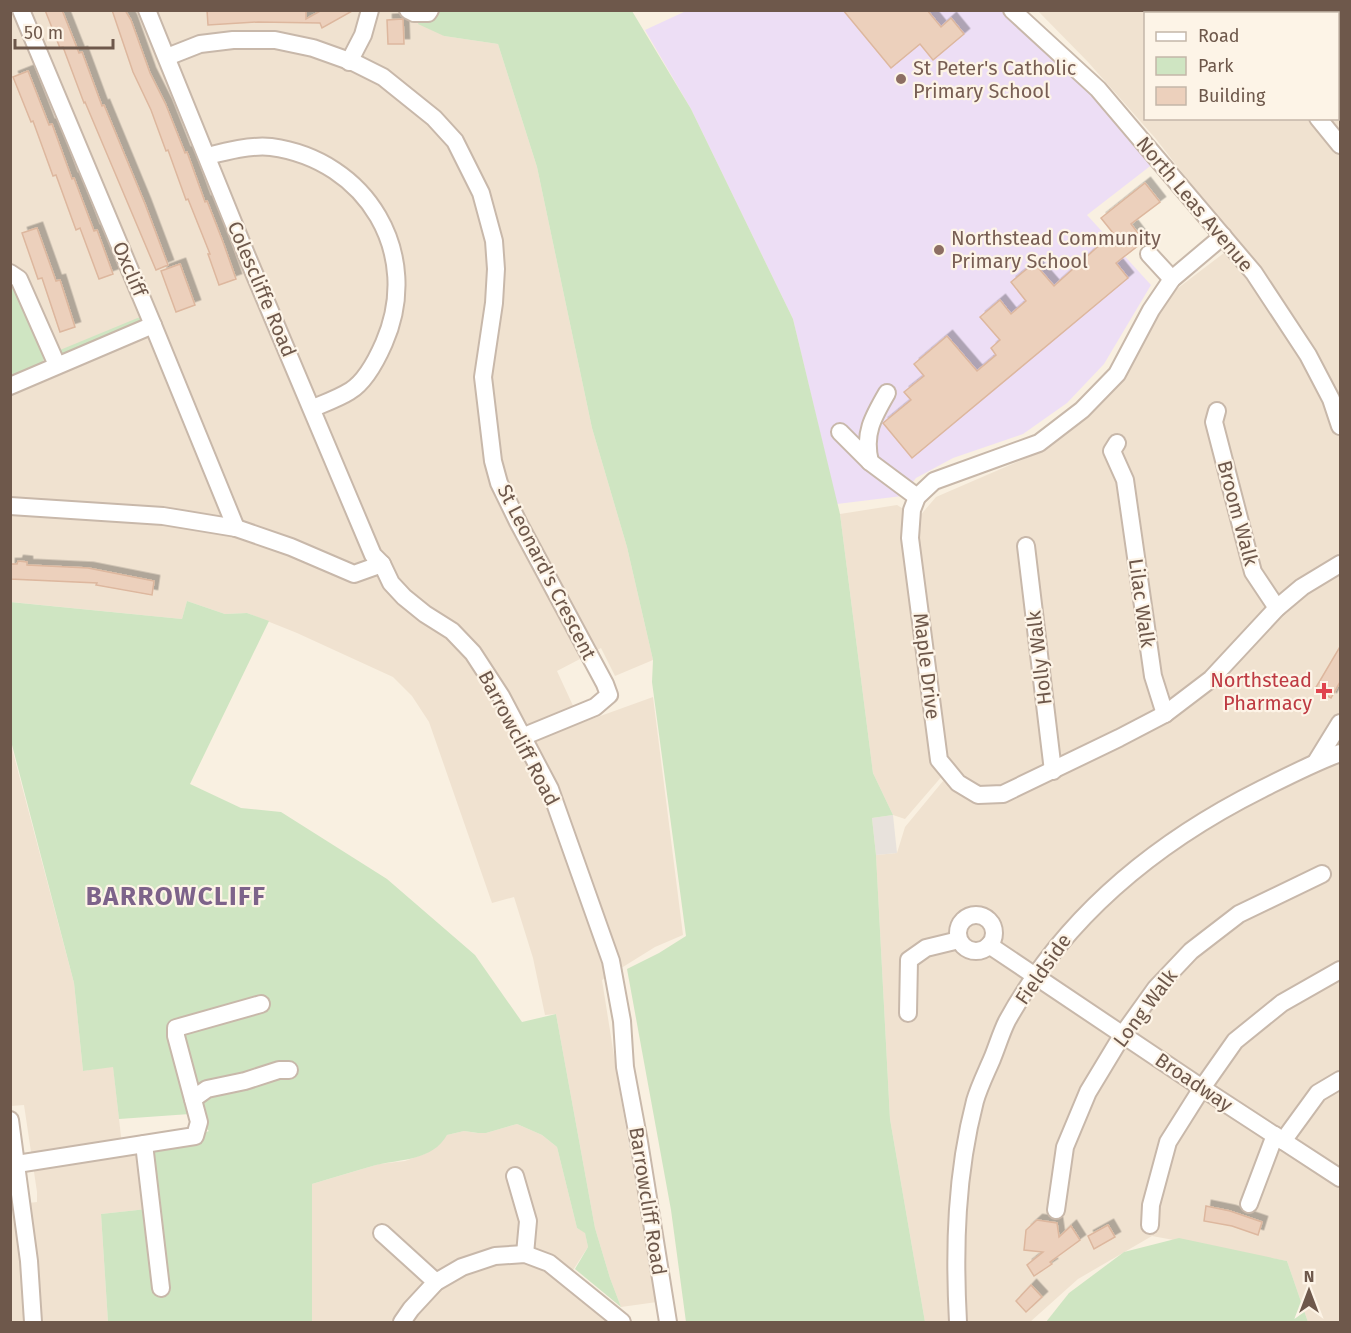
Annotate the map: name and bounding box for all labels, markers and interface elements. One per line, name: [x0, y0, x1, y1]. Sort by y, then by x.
scale bar: [15, 12, 112, 50]
legend: [1144, 12, 1339, 120]
text: 50 m: [24, 22, 63, 44]
text: Road: [1198, 25, 1240, 47]
text: Park: [1198, 55, 1234, 77]
place label: St Peter's Catholic Primary School: [913, 56, 1076, 103]
marker: St Peter's Catholic Primary School: [894, 72, 908, 86]
text: Building: [1198, 85, 1266, 107]
street label: North Leas Avenue: [1131, 131, 1259, 277]
street label: Colescliffe Road: [223, 218, 301, 360]
place label: Northstead Community Primary School: [951, 226, 1161, 273]
street label: Oxcliff: [108, 238, 153, 301]
marker: Northstead Community Primary School: [932, 243, 946, 257]
street label: Broom Walk: [1212, 458, 1264, 569]
street label: St Leonard's Crescent: [492, 480, 602, 664]
street label: Lilac Walk: [1124, 557, 1160, 650]
street label: Holly Walk: [1021, 609, 1057, 706]
street label: Maple Drive: [909, 611, 945, 721]
street label: Barrowcliff Road: [473, 666, 565, 810]
place label: Northstead Pharmacy: [1210, 668, 1312, 715]
marker: Northstead Pharmacy: [1317, 684, 1331, 698]
district label: BARROWCLIFF: [86, 881, 266, 912]
street label: Fieldside: [1010, 929, 1076, 1009]
street label: Long Walk: [1108, 964, 1183, 1052]
street label: Broadway: [1151, 1047, 1237, 1117]
street label: Barrowcliff Road: [624, 1125, 672, 1277]
north arrow: [1279, 1261, 1339, 1321]
text: N: [1304, 1267, 1314, 1286]

